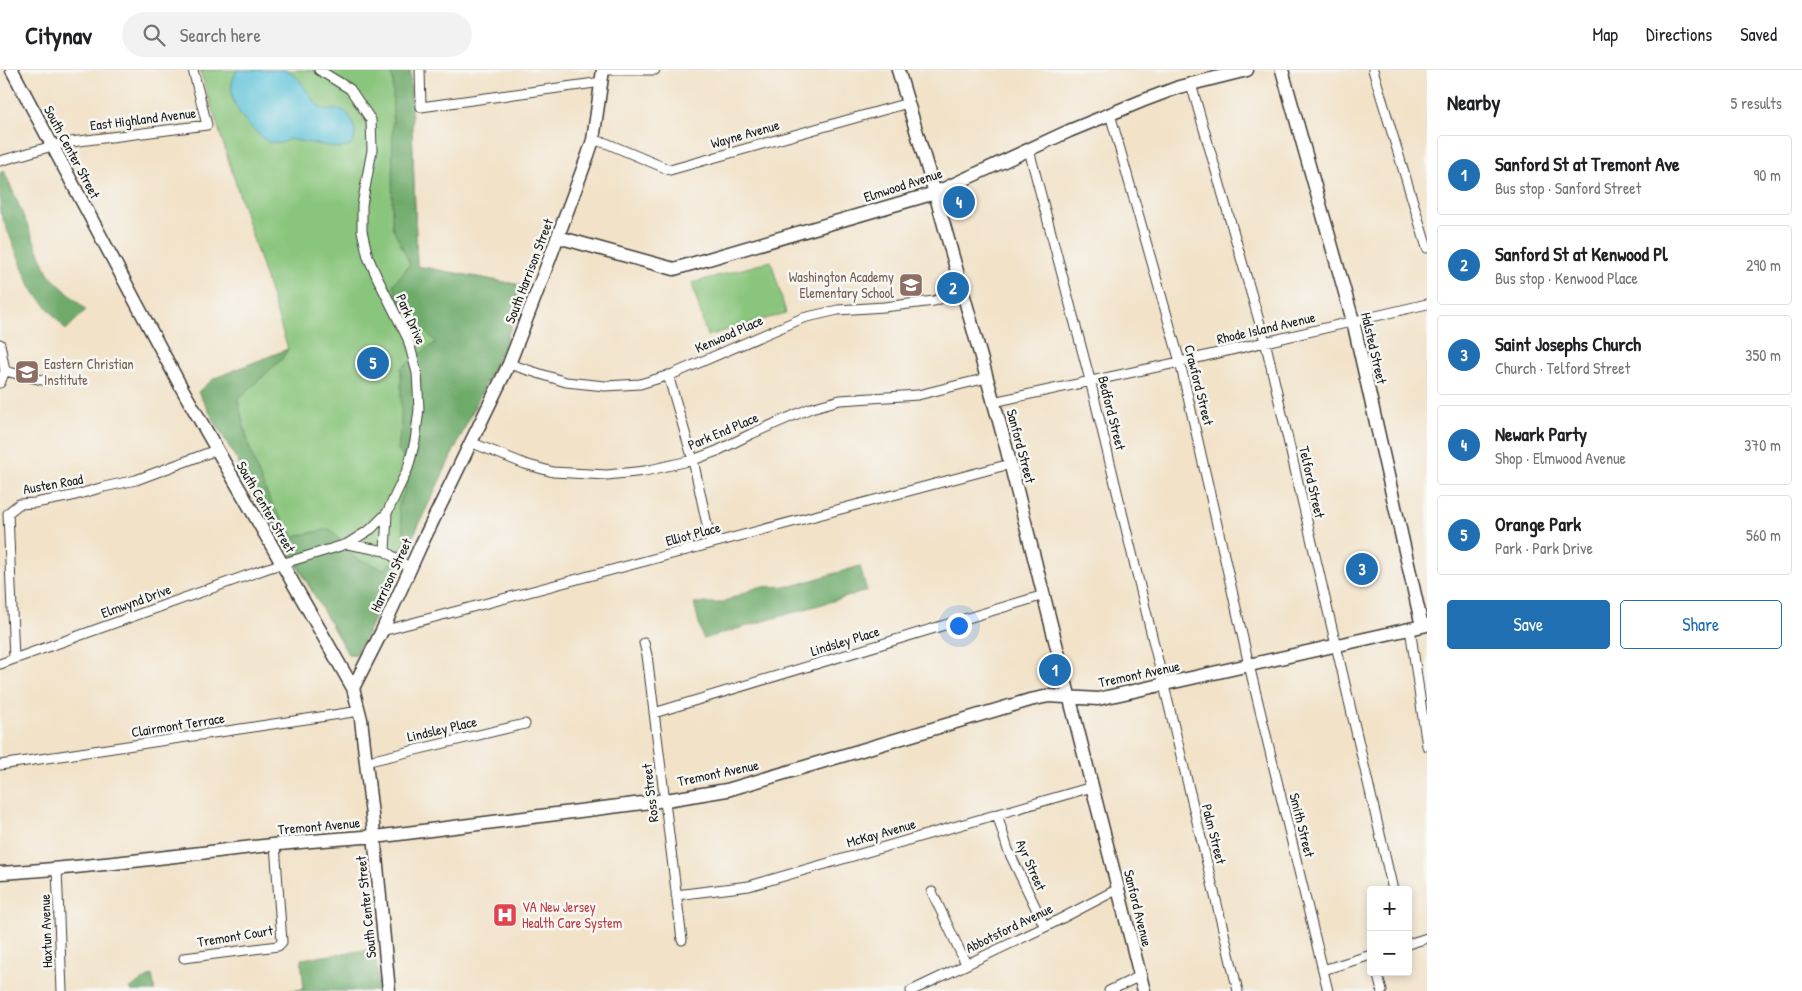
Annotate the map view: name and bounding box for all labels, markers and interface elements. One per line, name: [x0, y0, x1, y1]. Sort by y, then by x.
search box: [122, 12, 472, 57]
text: Citynav: [25, 19, 92, 51]
icon: search: [140, 21, 168, 49]
text: Search here: [180, 22, 261, 48]
text: Map: [1593, 22, 1618, 47]
text: Directions: [1646, 22, 1712, 47]
text: Saved: [1740, 22, 1777, 47]
text: Nearby: [1447, 88, 1500, 117]
text: 5 results: [1731, 92, 1782, 114]
street label: South Center Street: [40, 102, 105, 202]
street label: East Highland Avenue: [89, 103, 198, 135]
street label: Wayne Avenue: [708, 115, 782, 153]
text: Sanford St at Tremont Ave: [1495, 151, 1680, 177]
street label: Elmwood Avenue: [861, 163, 945, 206]
text: 1: [1461, 164, 1467, 186]
text: 90 m: [1753, 164, 1781, 186]
text: Bus stop · Sanford Street: [1495, 177, 1641, 199]
pin: 4: [943, 183, 975, 221]
street label: South Harrison Street: [500, 216, 557, 326]
text: Sanford St at Kenwood Pl: [1495, 241, 1667, 267]
text: 2: [1460, 254, 1468, 276]
text: 290 m: [1746, 254, 1781, 276]
place label: Washington Academy Elementary School: [789, 267, 894, 303]
text: Bus stop · Kenwood Place: [1495, 267, 1638, 289]
pin: 2: [937, 269, 969, 307]
school or university icon: Washington Academy Elementary School: [898, 272, 924, 298]
street label: Park Drive: [392, 291, 431, 347]
street label: Rhode Island Avenue: [1215, 307, 1317, 348]
street label: Kenwood Place: [692, 310, 766, 357]
street label: Halsted Street: [1357, 310, 1392, 386]
text: Saint Josephs Church: [1495, 331, 1641, 357]
street label: Crawford Street: [1180, 343, 1219, 427]
pin: 5: [357, 344, 389, 382]
text: 3: [1460, 344, 1468, 366]
text: 350 m: [1745, 344, 1781, 366]
place label: Eastern Christian Institute: [44, 354, 134, 389]
text: Church · Telford Street: [1495, 357, 1630, 379]
school or university icon: Eastern Christian Institute: [14, 359, 40, 385]
street label: Bedford Street: [1094, 374, 1131, 452]
street label: Park End Place: [685, 407, 761, 454]
street label: Sanford Street: [1003, 407, 1040, 485]
text: Newark Party: [1495, 421, 1587, 447]
text: 4: [1461, 434, 1467, 456]
text: 370 m: [1744, 434, 1781, 456]
street label: Telford Street: [1295, 444, 1330, 520]
text: Shop · Elmwood Avenue: [1495, 447, 1626, 469]
street label: South Center Street: [233, 458, 300, 556]
street label: Austen Road: [21, 469, 85, 498]
text: Orange Park: [1495, 511, 1581, 537]
street label: Elliot Place: [663, 517, 723, 550]
text: 5: [1461, 524, 1467, 546]
text: 560 m: [1746, 524, 1781, 546]
street label: Harrison Street: [365, 535, 416, 615]
text: Park · Park Drive: [1495, 537, 1593, 559]
pin: 3: [1346, 550, 1378, 588]
street label: Elmwynd Drive: [98, 579, 174, 623]
button: Save: [1447, 600, 1610, 649]
button: Share: [1620, 600, 1782, 649]
your location: [946, 613, 972, 639]
street label: Lindsley Place: [808, 621, 882, 661]
pin: 1: [1039, 651, 1071, 689]
street label: Tremont Avenue: [1097, 656, 1182, 691]
street label: Clairmont Terrace: [130, 708, 226, 741]
street label: Lindsley Place: [405, 711, 479, 747]
street label: Tremont Avenue: [676, 755, 761, 790]
street label: Ross Street: [636, 763, 663, 823]
street label: Smith Street: [1285, 791, 1320, 859]
street label: Palm Street: [1198, 802, 1231, 866]
street label: Tremont Avenue: [277, 812, 361, 839]
street label: McKay Avenue: [844, 813, 918, 852]
street label: Ayr Street: [1011, 836, 1051, 894]
street label: South Center Street: [351, 855, 380, 959]
street label: Sanford Avenue: [1120, 868, 1157, 949]
map controls: [1367, 886, 1412, 976]
button: +: [1367, 886, 1412, 931]
street label: Haxtun Avenue: [35, 893, 56, 968]
place label: VA New Jersey Health Care System: [522, 897, 622, 933]
street label: Abbotsford Avenue: [962, 898, 1056, 957]
hospital icon: VA New Jersey Health Care System: [492, 902, 518, 928]
street label: Tremont Court: [196, 920, 274, 951]
button: −: [1367, 931, 1412, 976]

